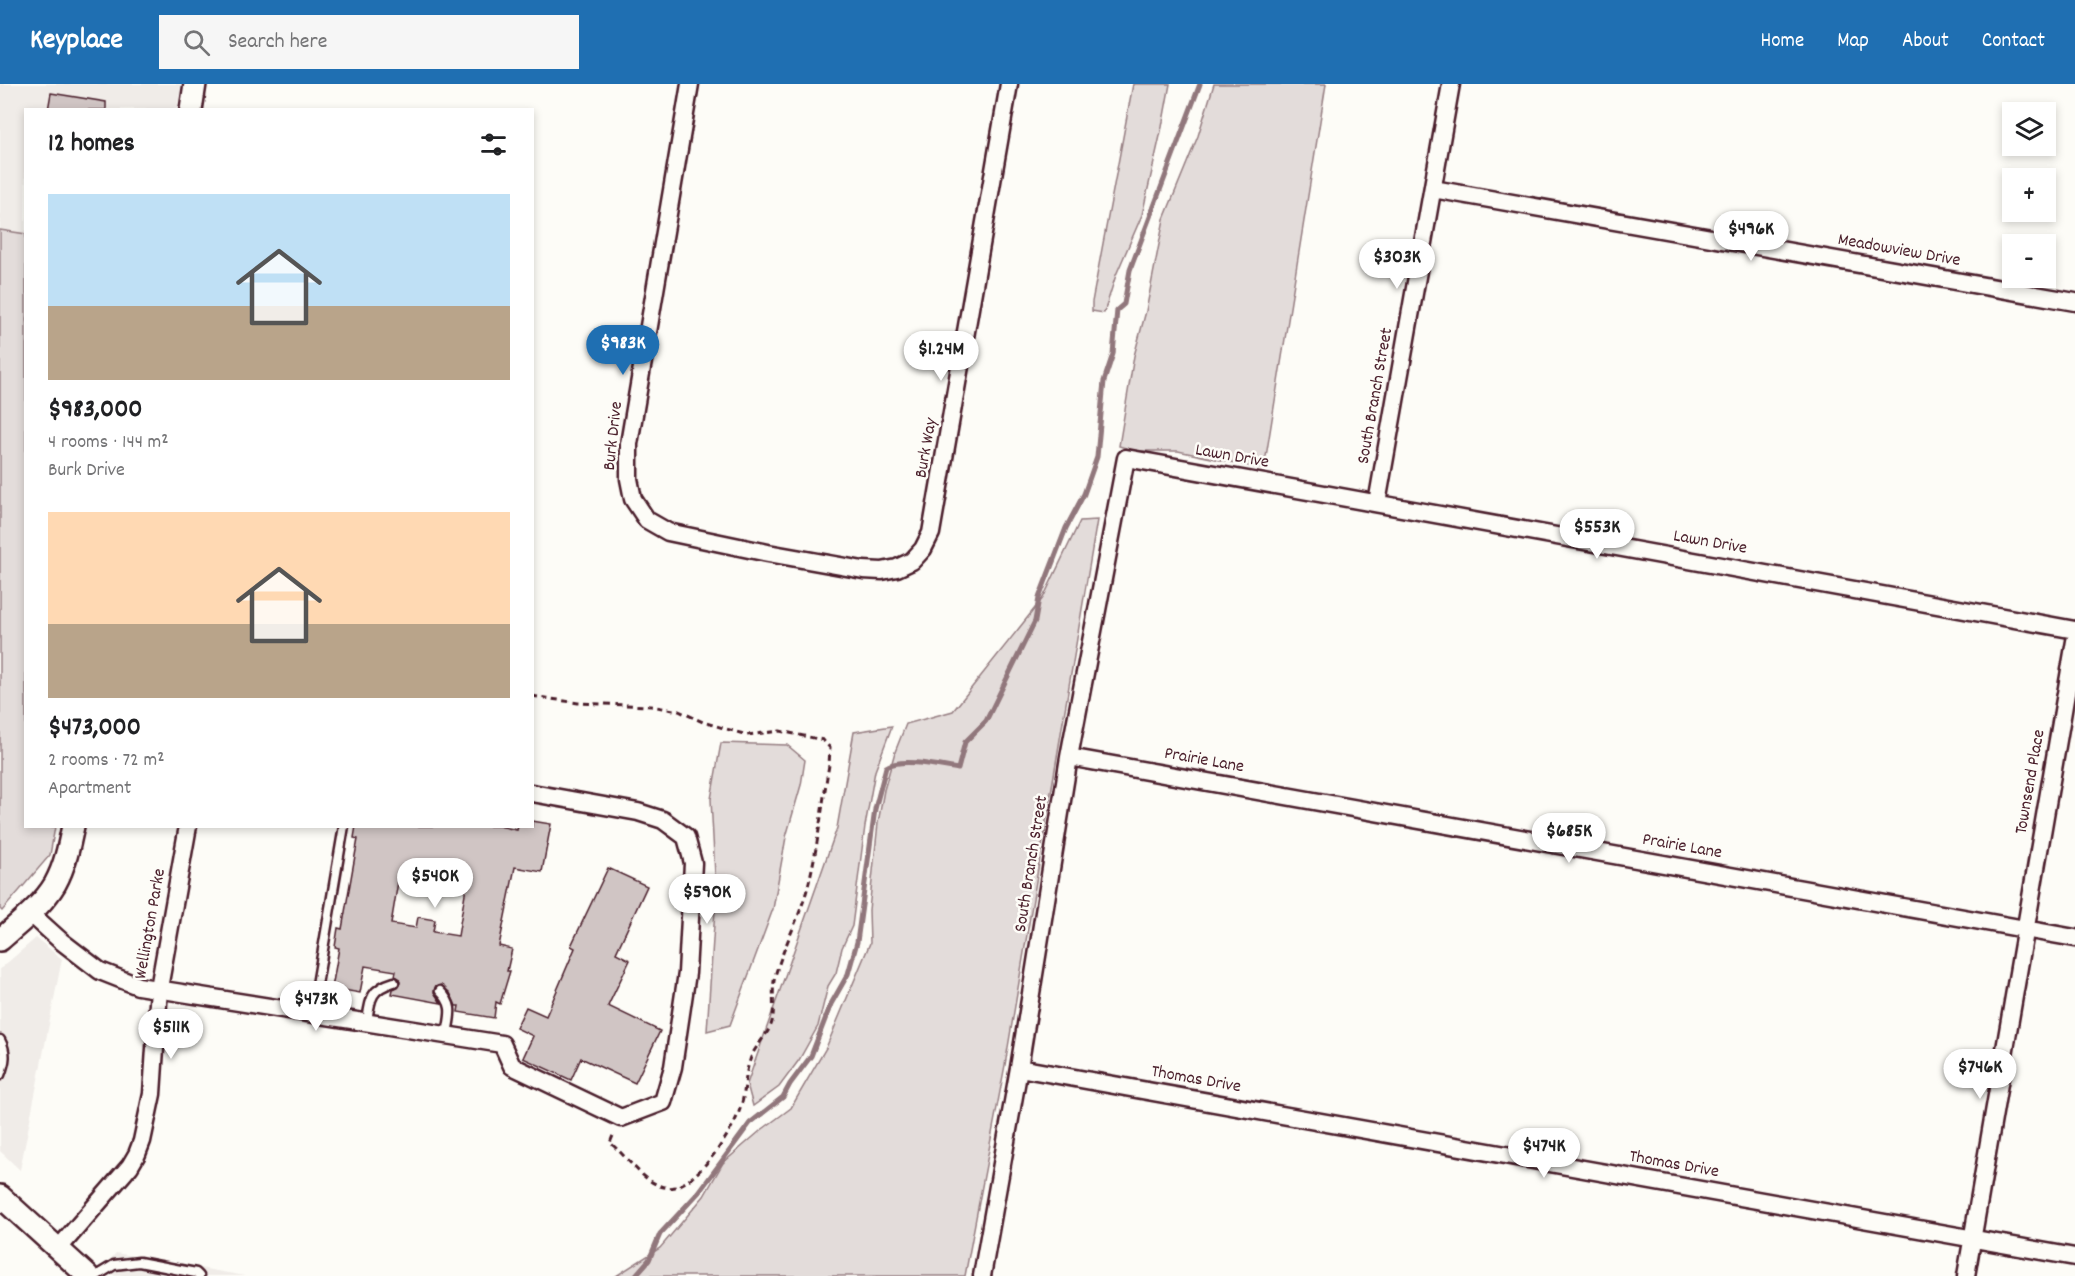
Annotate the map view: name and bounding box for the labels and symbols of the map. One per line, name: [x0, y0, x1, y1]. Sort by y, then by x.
pin: $496K: [1709, 211, 1793, 262]
street label: Meadowview Drive: [1836, 228, 1962, 274]
pin: $303K: [1355, 239, 1439, 290]
pin: $983K: [581, 325, 665, 376]
street label: South Branch Street: [1352, 326, 1400, 466]
pin: $1.24M: [892, 331, 990, 382]
street label: Burk Drive: [598, 400, 630, 472]
street label: Burk Way: [909, 415, 945, 480]
street label: Lawn Drive: [1193, 438, 1271, 476]
pin: $553K: [1555, 509, 1639, 560]
street label: Lawn Drive: [1671, 524, 1749, 562]
street label: Townsend Place: [2009, 728, 2053, 836]
street label: Prairie Lane: [1162, 742, 1246, 780]
street label: South Branch Street: [1009, 794, 1055, 934]
pin: $685K: [1527, 813, 1611, 864]
street label: Prairie Lane: [1640, 828, 1724, 866]
pin: $540K: [393, 858, 477, 909]
street label: Wellington Parke: [129, 867, 173, 981]
pin: $590K: [665, 874, 749, 925]
pin: $473K: [274, 981, 358, 1032]
pin: $511K: [129, 1009, 213, 1060]
pin: $746K: [1938, 1049, 2022, 1100]
street label: Thomas Drive: [1149, 1060, 1243, 1100]
pin: $474K: [1502, 1128, 1586, 1179]
street label: Thomas Drive: [1627, 1145, 1721, 1185]

